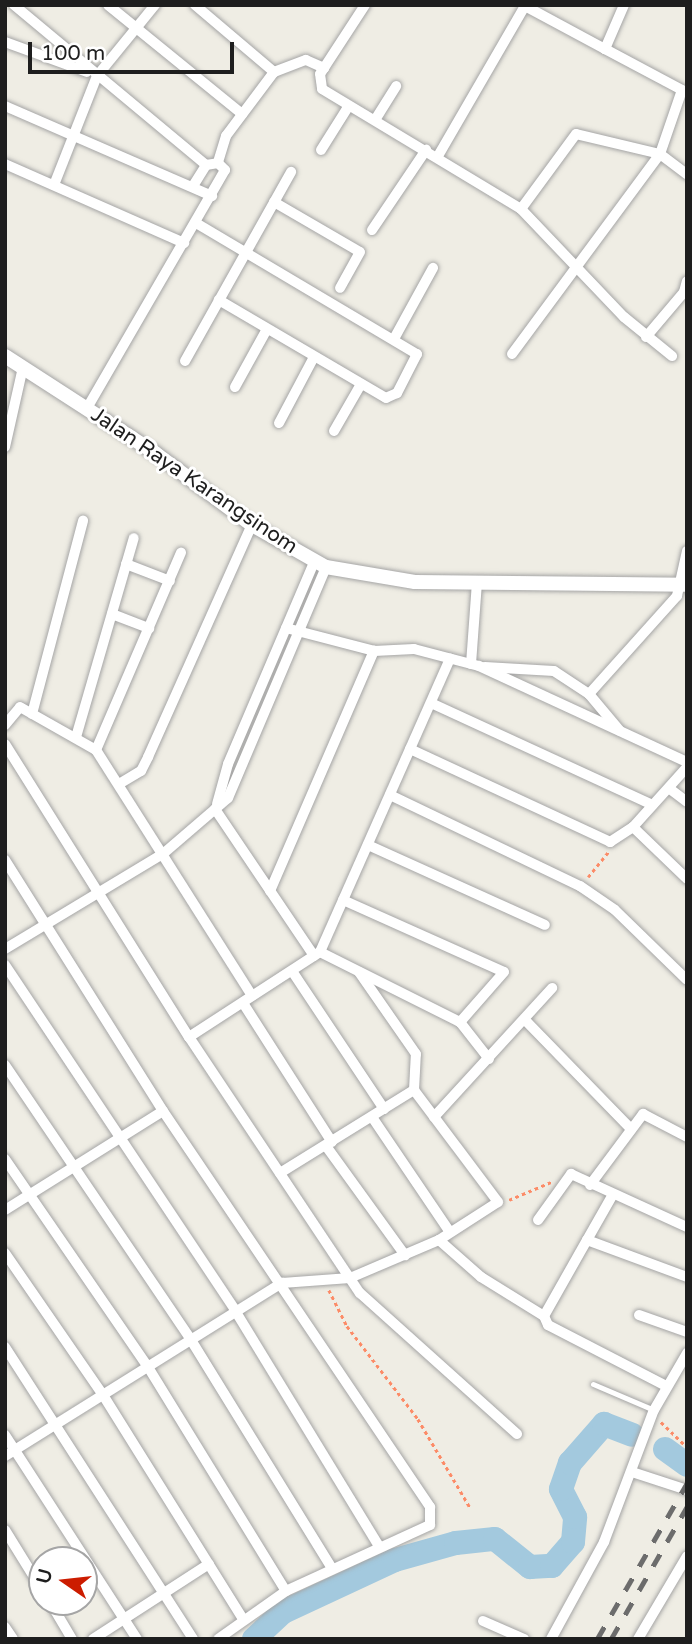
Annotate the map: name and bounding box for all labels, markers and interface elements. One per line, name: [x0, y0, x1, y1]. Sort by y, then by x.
scale bar: [32, 28, 238, 72]
text: 100 m: [41, 41, 105, 66]
street label: Jalan Raya Karangsinom: [86, 402, 302, 560]
north arrow: [28, 1546, 98, 1616]
text: U: [32, 1567, 57, 1586]

